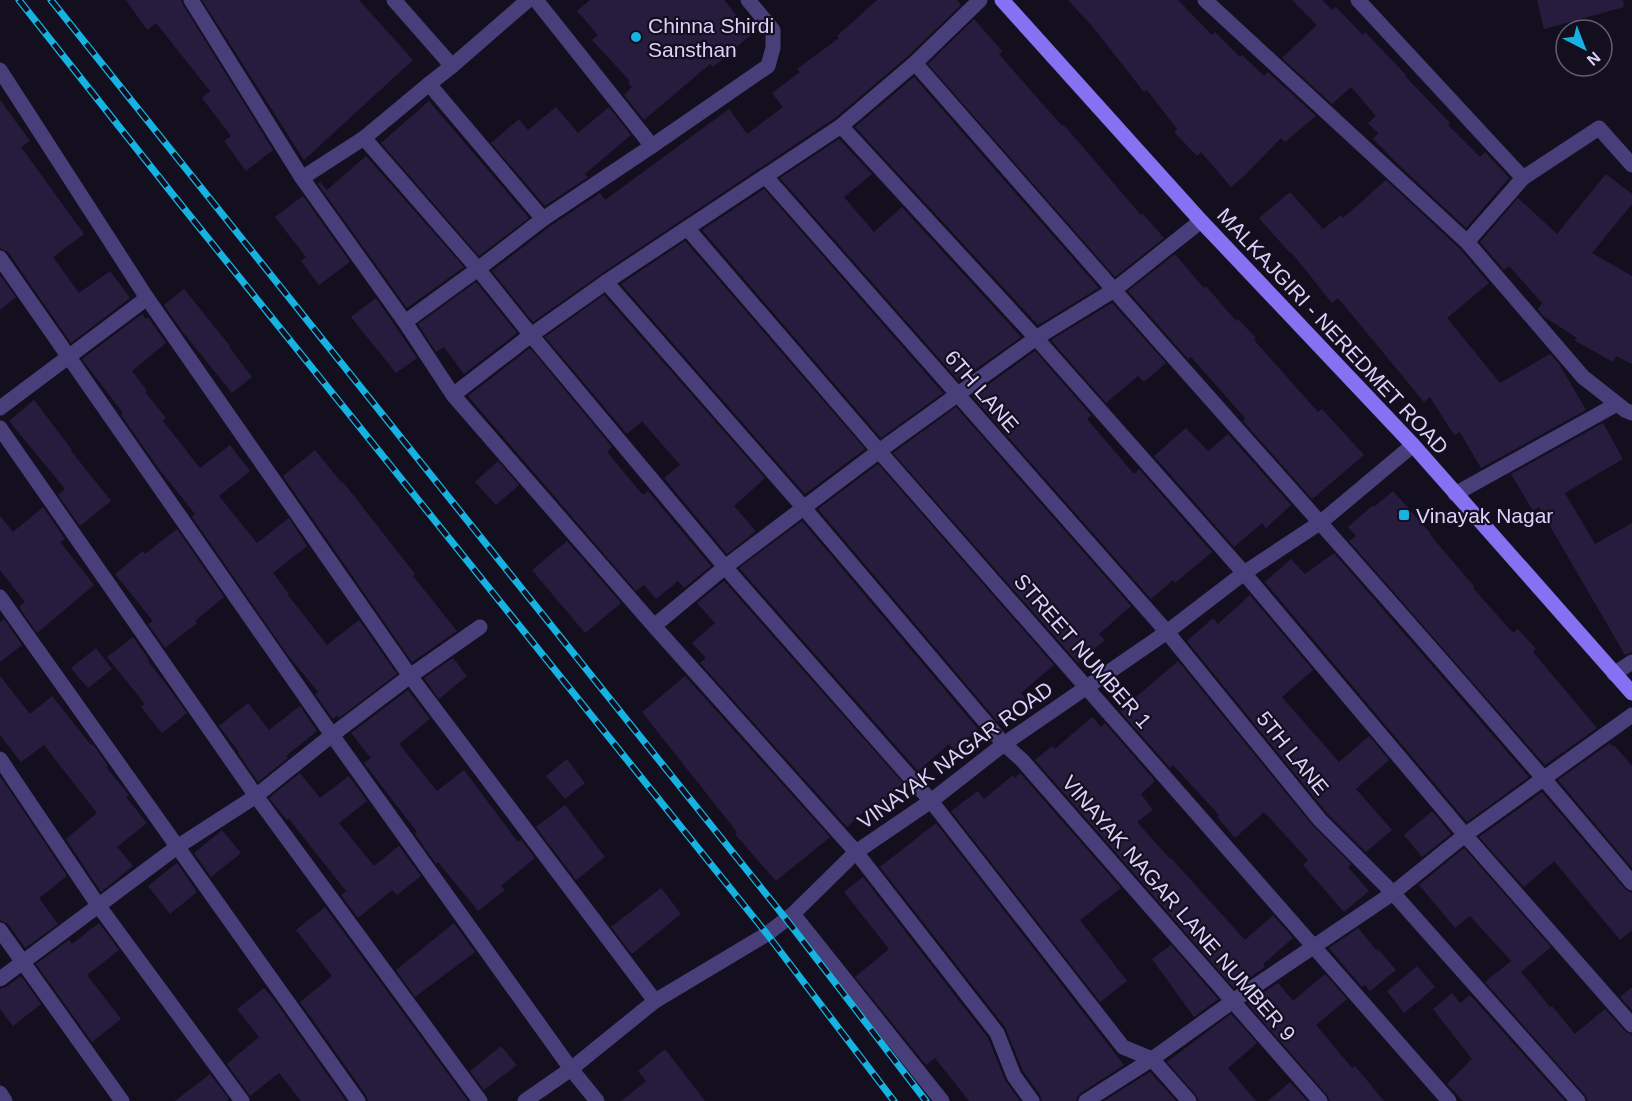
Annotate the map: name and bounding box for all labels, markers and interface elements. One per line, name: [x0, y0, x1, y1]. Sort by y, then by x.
place label: Chinna Shirdi Sansthan: [648, 14, 774, 61]
north arrow: [1554, 18, 1614, 78]
marker: Chinna Shirdi Sansthan: [629, 30, 643, 44]
text: N: [1584, 49, 1604, 69]
street label: MALKAJGIRI - NEREDMET ROAD: [1213, 203, 1453, 459]
street label: 6TH LANE: [940, 346, 1024, 436]
place label: Vinayak Nagar: [1416, 504, 1553, 527]
marker: Vinayak Nagar: [1397, 508, 1411, 522]
street label: STREET NUMBER 1: [1010, 569, 1156, 733]
street label: VINAYAK NAGAR ROAD: [853, 677, 1057, 833]
street label: 5TH LANE: [1252, 707, 1334, 799]
street label: VINAYAK NAGAR LANE NUMBER 9: [1058, 771, 1300, 1045]

